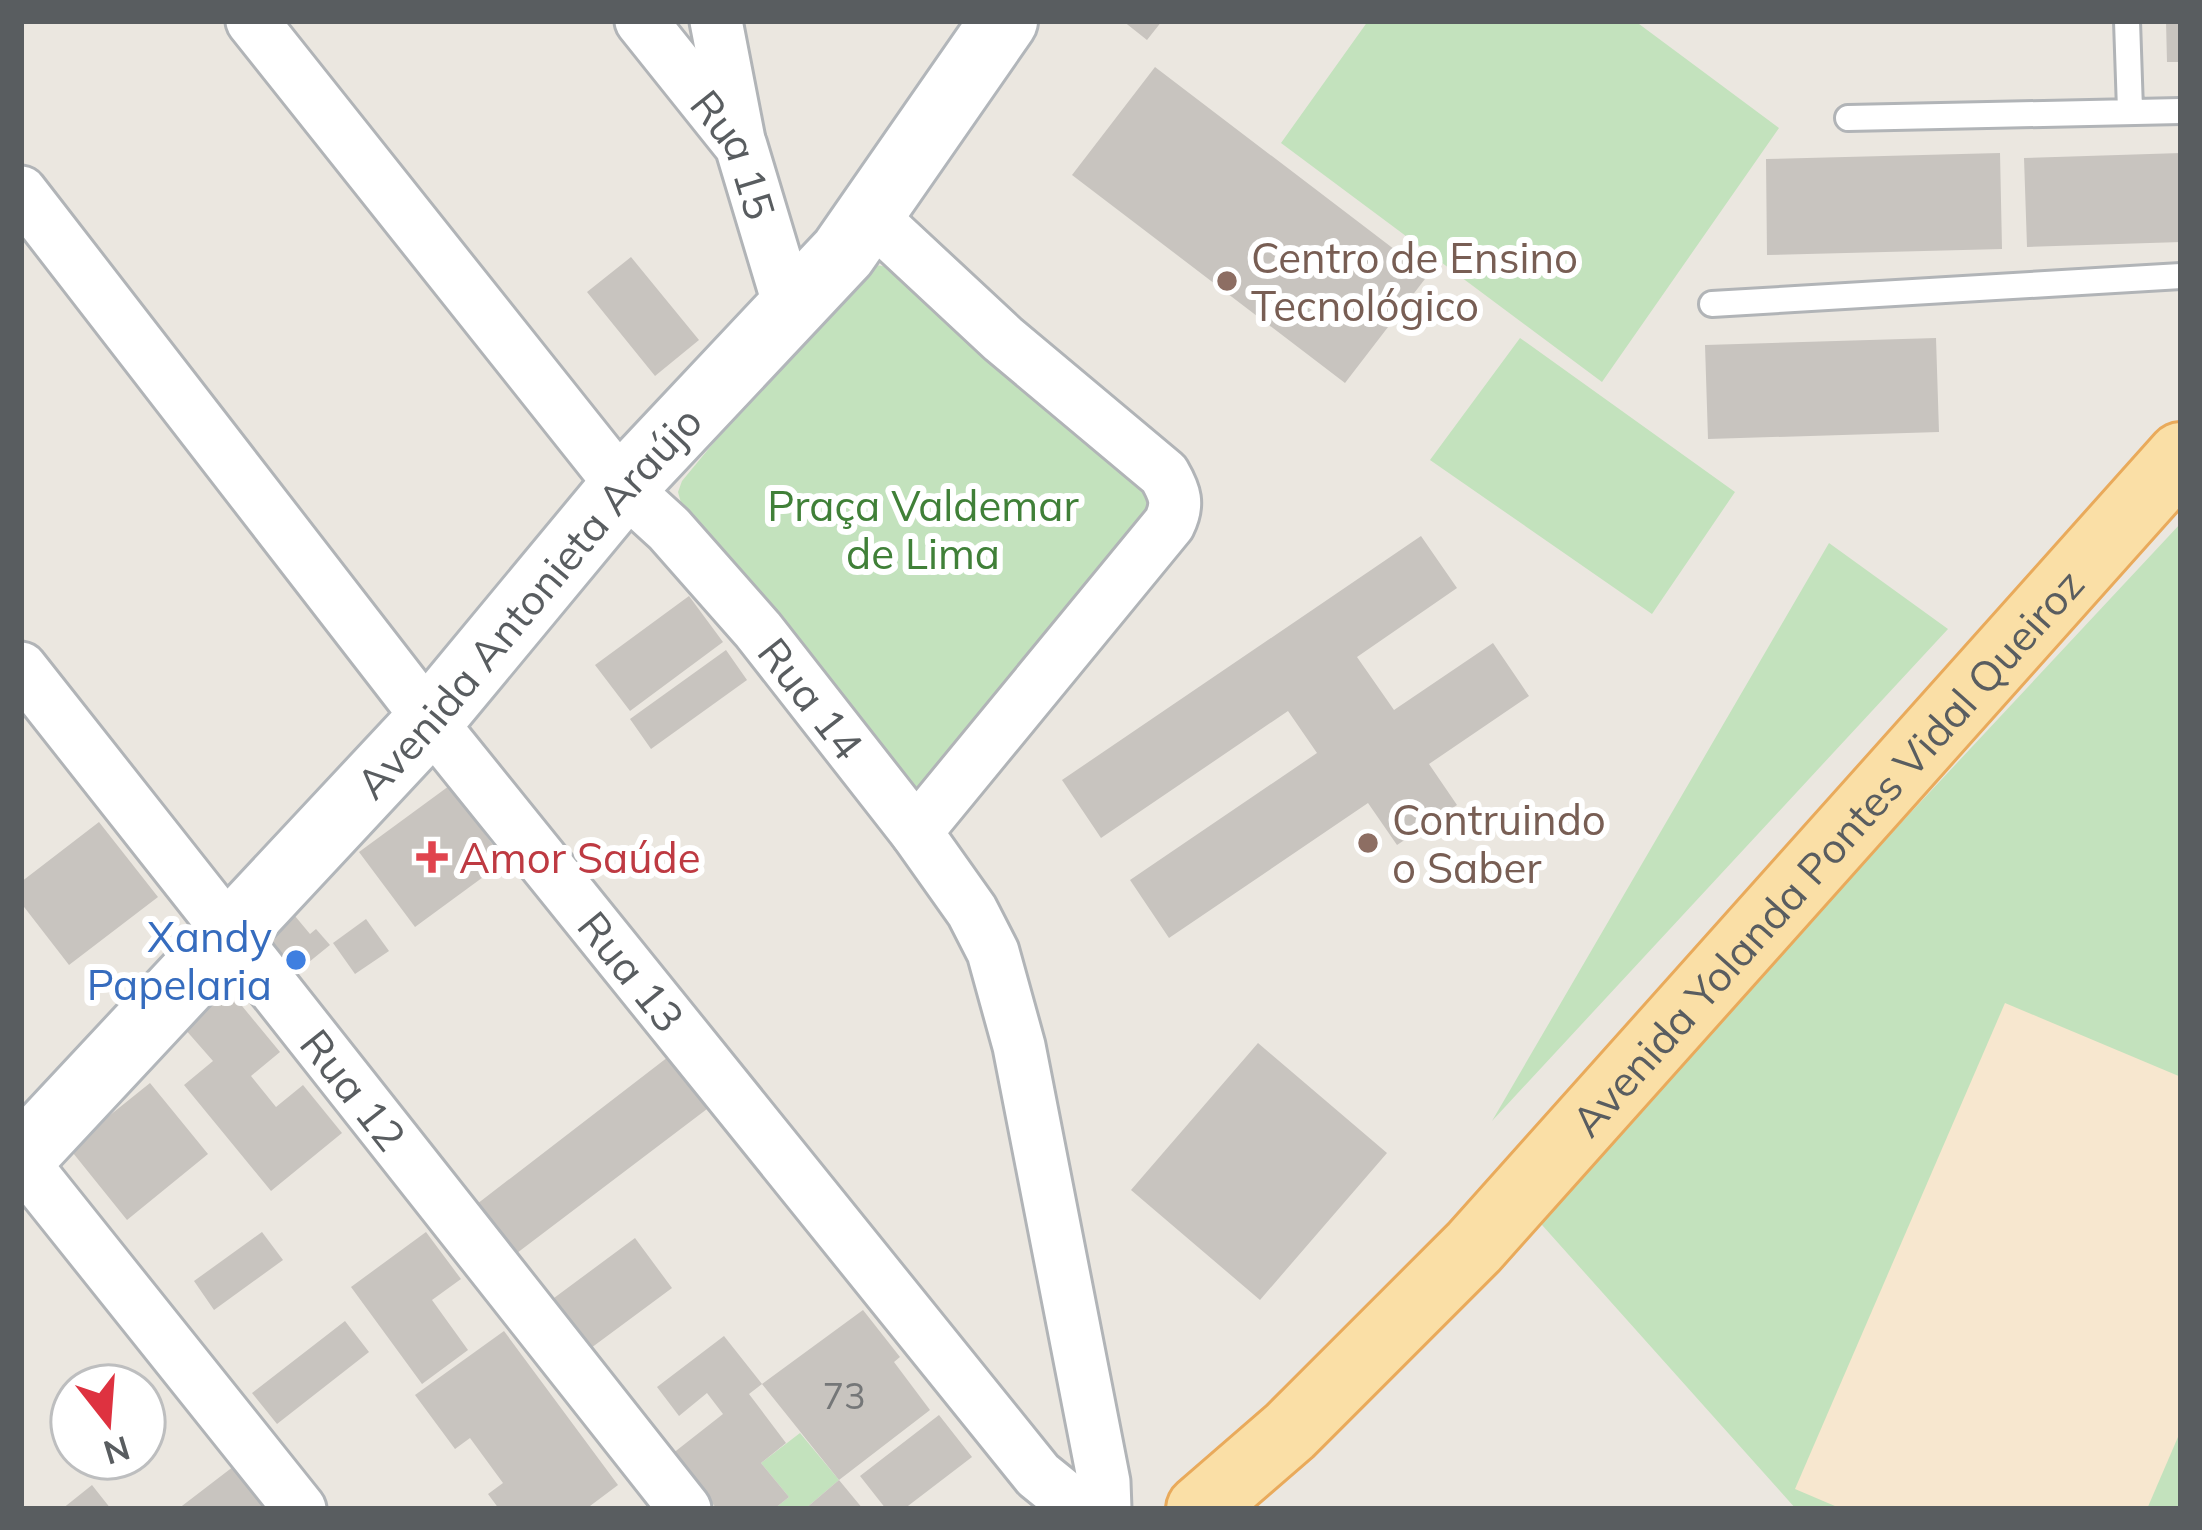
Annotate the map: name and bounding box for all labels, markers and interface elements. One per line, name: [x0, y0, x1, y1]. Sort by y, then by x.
street label: Rua 15: [680, 79, 788, 225]
place label: Centro de Ensino Tecnológico: [1251, 231, 1578, 332]
marker: Centro de Ensino Tecnológico: [1214, 268, 1240, 294]
street label: Avenida Antonieta Araújo: [344, 394, 712, 809]
park label: Praça Valdemar de Lima: [767, 479, 1079, 580]
street label: Avenida Yolanda Pontes Vidal Queiroz: [1560, 557, 2094, 1147]
street label: Rua 14: [747, 627, 875, 770]
place label: Contruindo o Saber: [1392, 793, 1606, 894]
marker: Contruindo o Saber: [1355, 830, 1381, 856]
place label: Amor Saúde: [459, 831, 701, 884]
marker: Amor Saúde: [416, 841, 448, 873]
street label: Rua 13: [567, 900, 696, 1042]
place label: Xandy Papelaria: [87, 910, 272, 1011]
marker: Xandy Papelaria: [283, 947, 309, 973]
street label: Rua 12: [290, 1018, 418, 1161]
north arrow: [48, 1362, 168, 1482]
house number: 73: [822, 1373, 866, 1418]
text: N: [99, 1428, 135, 1474]

